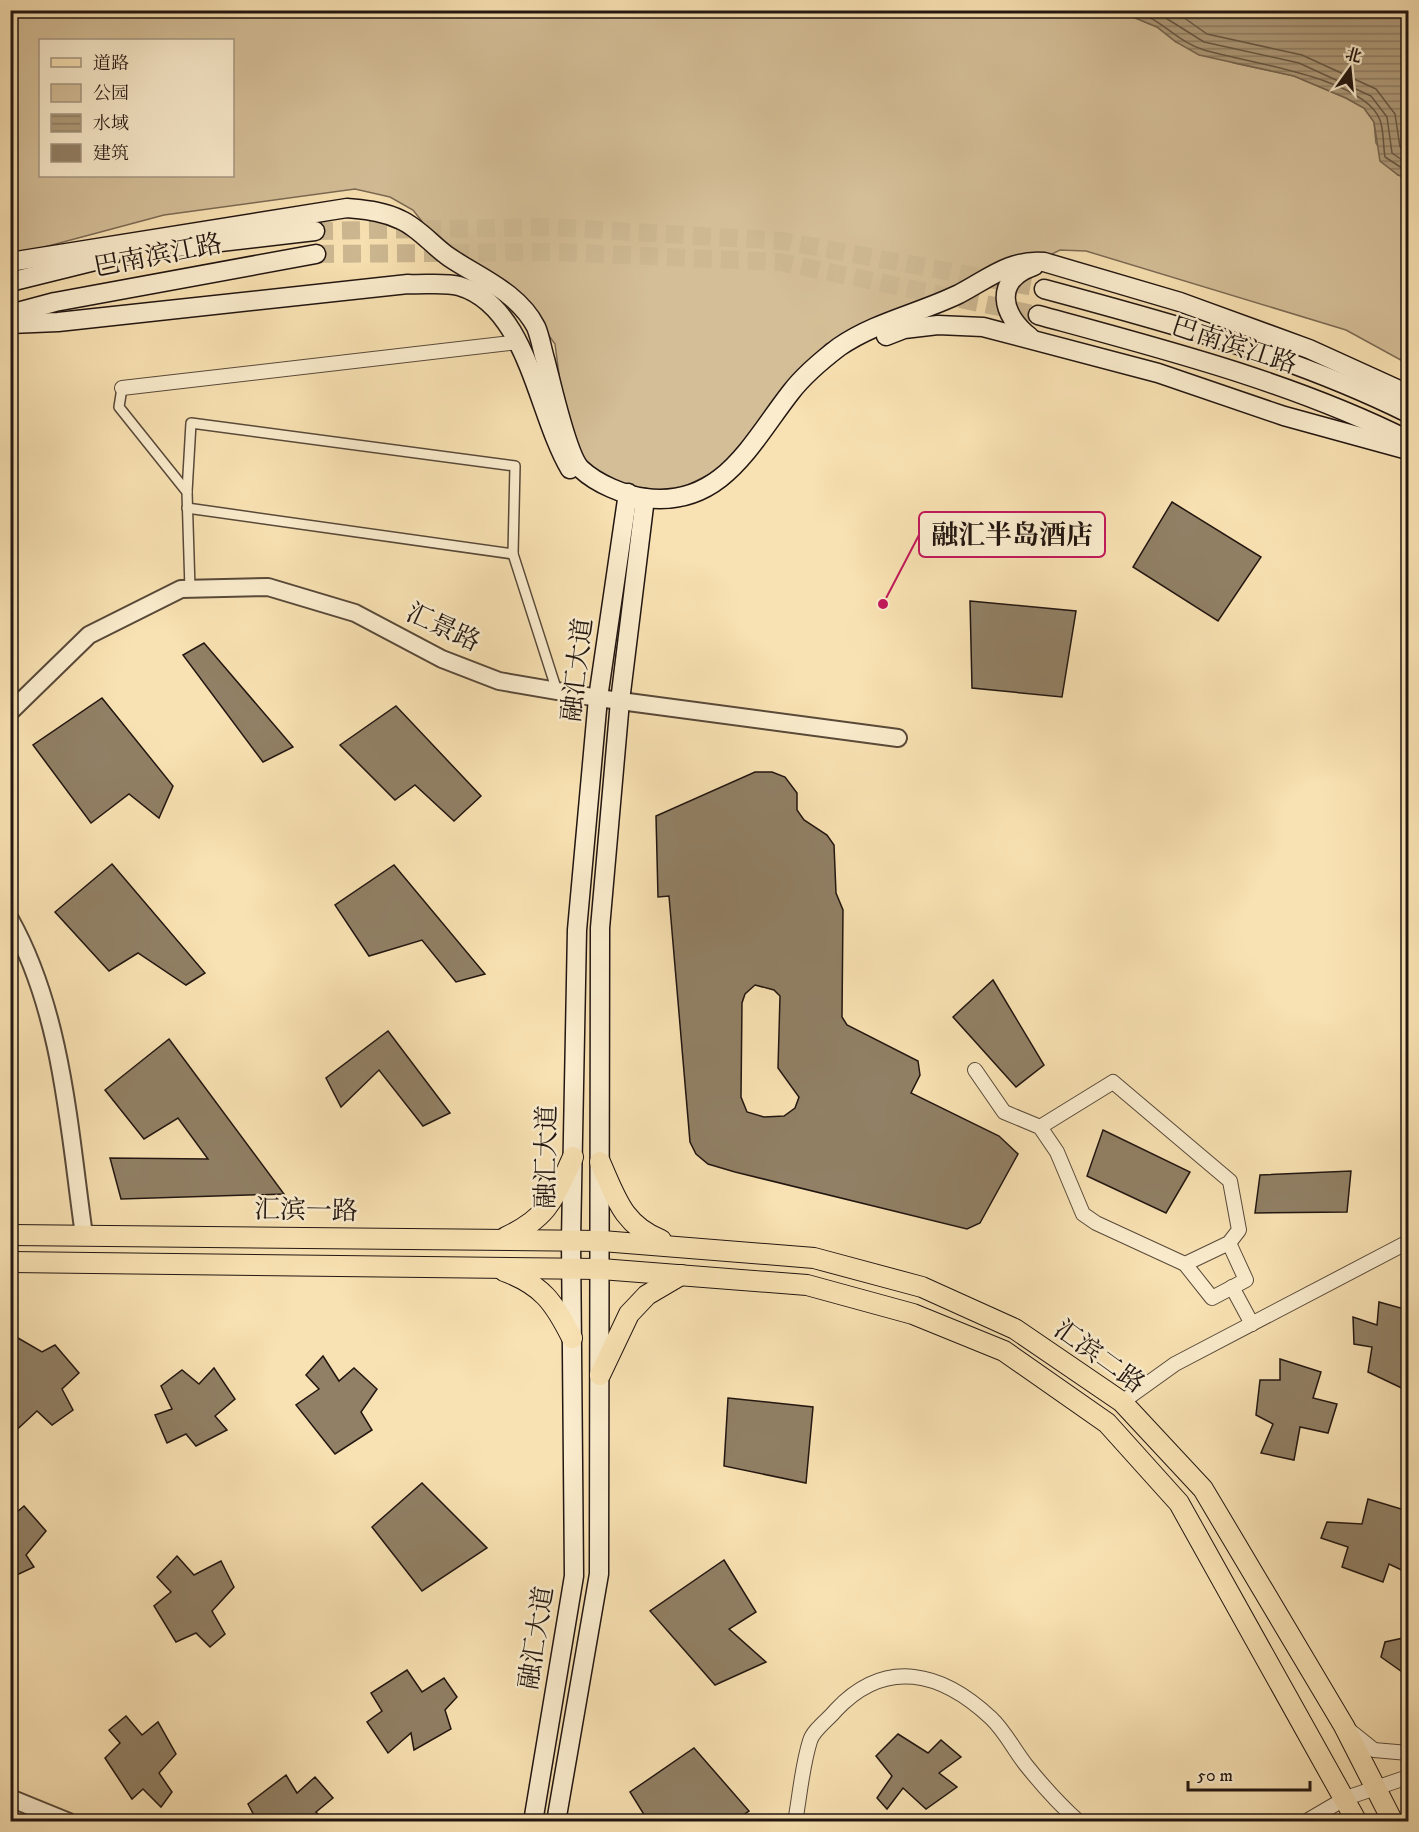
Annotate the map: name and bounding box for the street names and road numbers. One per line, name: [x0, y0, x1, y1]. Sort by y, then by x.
street label: 巴南滨江路: [91, 227, 225, 285]
street label: 巴南滨江路: [1167, 310, 1301, 382]
street label: 汇景路: [401, 597, 485, 659]
street label: 融汇大道: [555, 616, 601, 724]
street label: 融汇大道: [530, 1105, 564, 1209]
street label: 汇滨一路: [254, 1194, 358, 1228]
street label: 汇滨二路: [1047, 1313, 1151, 1401]
street label: 融汇大道: [513, 1584, 561, 1692]

